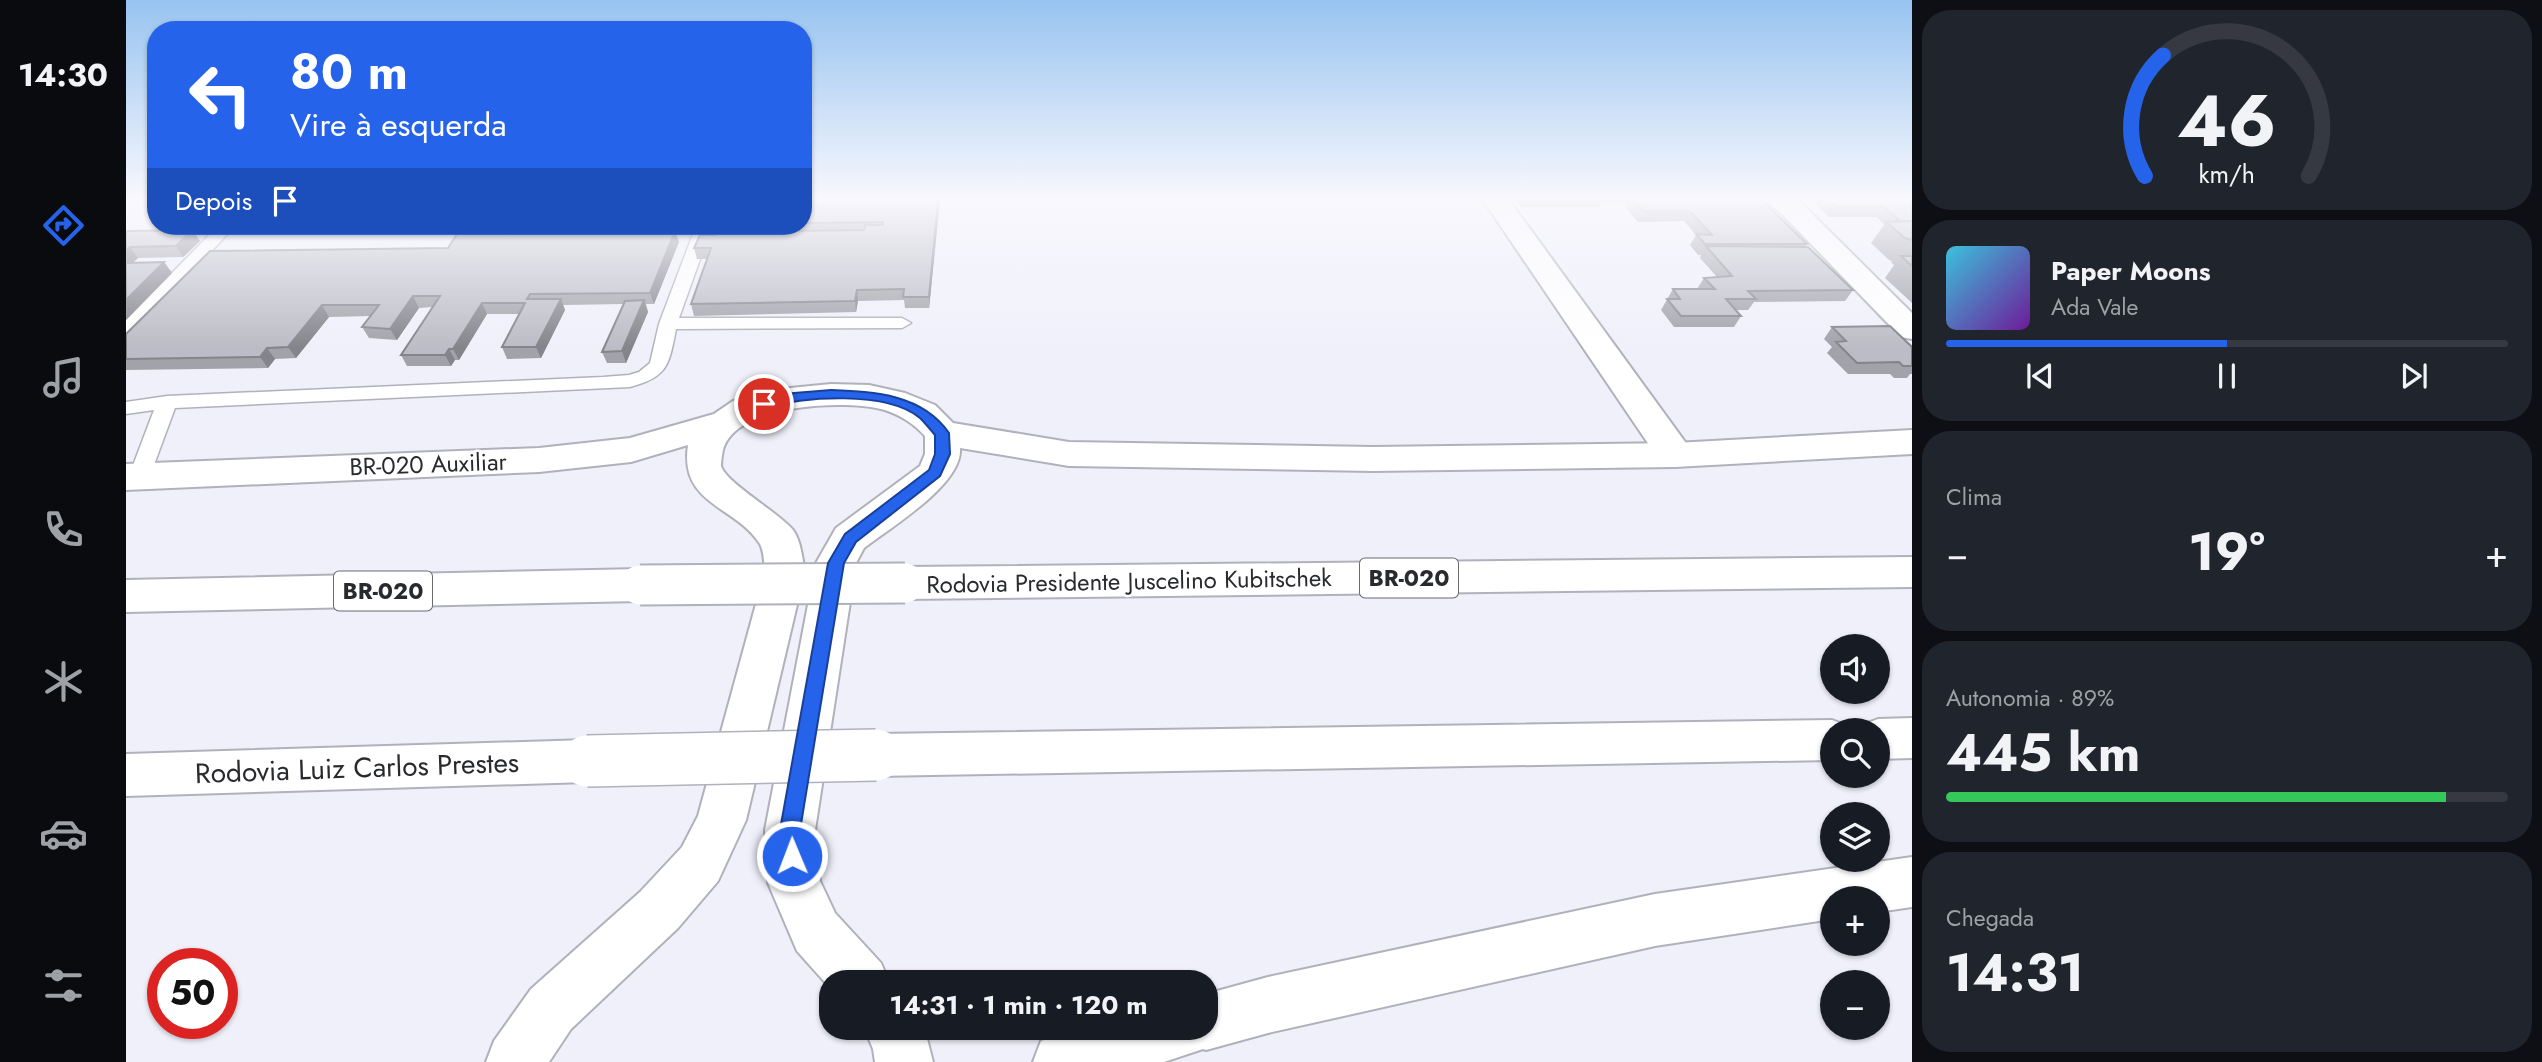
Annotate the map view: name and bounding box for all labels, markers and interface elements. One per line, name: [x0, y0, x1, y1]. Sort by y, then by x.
text: 80 m: [290, 37, 408, 107]
icon: left: [175, 49, 266, 140]
text: 14:30: [18, 52, 108, 98]
text: 46: [2177, 69, 2277, 174]
text: Vire à esquerda: [290, 102, 507, 148]
text: km/h: [2199, 156, 2255, 192]
text: Depois: [175, 182, 252, 220]
icon: arrive: [266, 182, 304, 220]
icon: directions: [39, 201, 88, 250]
text: Paper Moons: [2051, 252, 2211, 290]
text: Ada Vale: [2051, 290, 2138, 324]
icon: music: [39, 353, 88, 402]
icon: previous: [2021, 357, 2059, 395]
icon: pause: [2208, 357, 2246, 395]
icon: next: [2395, 357, 2433, 395]
pin: [734, 374, 794, 434]
icon: arrive: [745, 385, 783, 423]
street label: BR-020 Auxiliar: [349, 444, 508, 484]
text: Clima: [1946, 480, 2002, 514]
icon: phone: [39, 505, 88, 554]
text: 19°: [2188, 514, 2265, 590]
text: −: [1946, 526, 1968, 581]
text: +: [2485, 526, 2508, 581]
road number: BR-020: [1360, 558, 1458, 598]
street label: Rodovia Presidente Juscelino Kubitschek: [926, 560, 1333, 602]
road number: BR-020: [334, 572, 432, 610]
map controls: [1820, 634, 1890, 1040]
button: sound: [1820, 634, 1890, 704]
icon: climate: [39, 657, 88, 706]
text: Autonomia · 89%: [1946, 681, 2114, 715]
text: 445 km: [1946, 715, 2140, 791]
button: search: [1820, 718, 1890, 788]
street label: Rodovia Luiz Carlos Prestes: [194, 742, 520, 794]
button: layers: [1820, 802, 1890, 872]
icon: car: [39, 809, 88, 858]
position arrow: [755, 819, 829, 893]
button: +: [1820, 886, 1890, 956]
text: Chegada: [1946, 901, 2034, 935]
text: 14:31: [1946, 935, 2084, 1011]
speed limit sign: 50: [147, 948, 238, 1039]
icon: filters: [39, 961, 88, 1010]
button: −: [1820, 970, 1890, 1040]
text: 14:31 · 1 min · 120 m: [889, 986, 1148, 1024]

